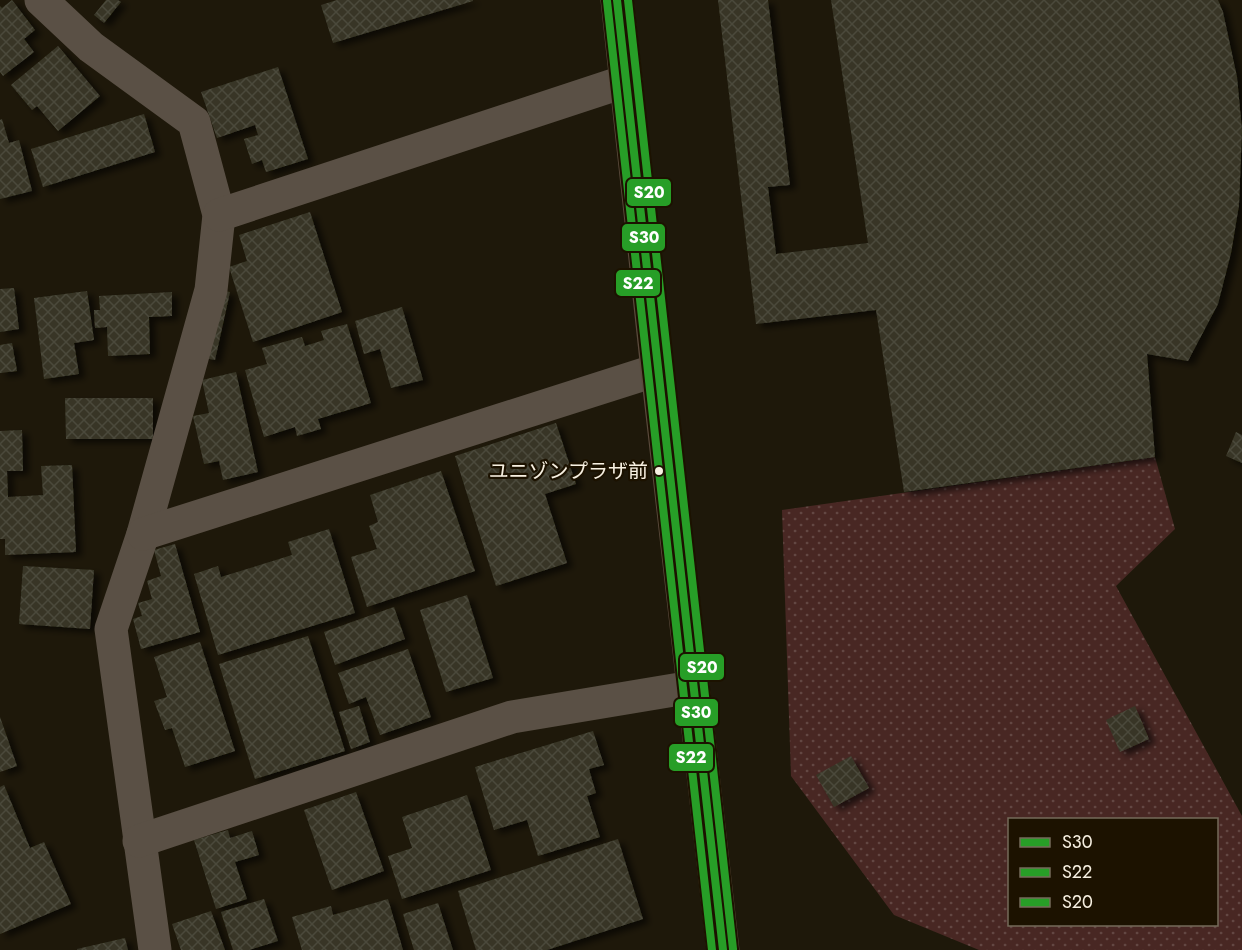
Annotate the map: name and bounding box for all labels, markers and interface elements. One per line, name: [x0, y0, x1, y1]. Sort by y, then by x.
line badge: S20: [626, 178, 672, 207]
text: S20: [633, 181, 665, 204]
line badge: S30: [621, 223, 666, 252]
text: S30: [629, 226, 659, 249]
line badge: S22: [615, 269, 661, 297]
text: S22: [623, 272, 654, 295]
place label: ユニゾンプラザ前: [489, 457, 648, 486]
marker: ユニゾンプラザ前: [653, 465, 665, 477]
line badge: S20: [679, 653, 725, 681]
text: S20: [686, 656, 718, 679]
line badge: S30: [674, 698, 719, 727]
text: S30: [681, 701, 711, 724]
line badge: S22: [668, 743, 714, 772]
text: S22: [676, 746, 707, 769]
legend: [1008, 818, 1218, 926]
text: S30: [1062, 829, 1093, 855]
text: S22: [1062, 859, 1092, 885]
text: S20: [1062, 889, 1093, 915]

